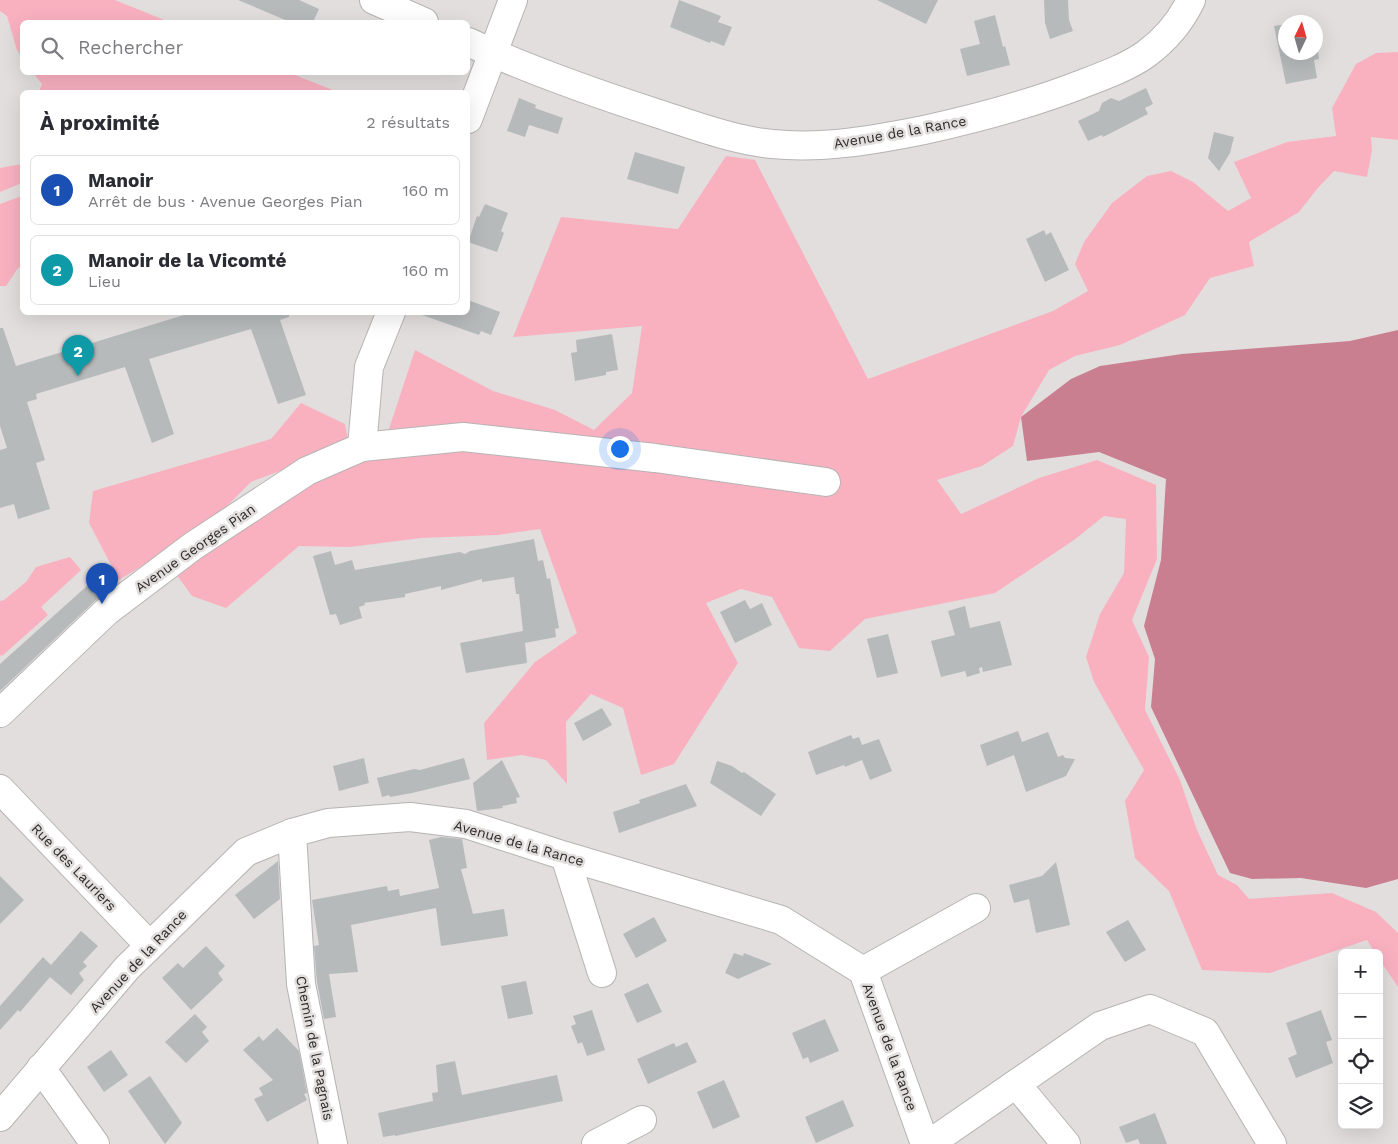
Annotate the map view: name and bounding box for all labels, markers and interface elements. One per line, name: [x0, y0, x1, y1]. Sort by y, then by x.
north arrow: [1278, 15, 1323, 60]
search box: [20, 20, 470, 75]
icon: search: [38, 34, 66, 62]
text: Rechercher: [78, 36, 183, 59]
text: À proximité: [40, 110, 160, 135]
street label: Avenue de la Rance: [832, 112, 968, 152]
text: 2 résultats: [366, 113, 450, 132]
text: Manoir: [88, 169, 153, 192]
text: 1: [54, 181, 60, 200]
text: 160 m: [402, 181, 449, 200]
text: Arrêt de bus · Avenue Georges Pian: [88, 192, 363, 211]
text: Manoir de la Vicomté: [88, 249, 286, 272]
text: 2: [52, 261, 62, 280]
text: 160 m: [402, 261, 449, 280]
text: Lieu: [88, 272, 121, 291]
pin: 2: [62, 335, 94, 376]
your location: [607, 436, 633, 462]
street label: Avenue Georges Pian: [132, 500, 258, 596]
pin: 1: [86, 563, 118, 604]
street label: Avenue de la Rance: [452, 817, 586, 869]
street label: Rue des Lauriers: [28, 820, 120, 914]
street label: Avenue de la Rance: [86, 906, 190, 1016]
map controls: [1338, 949, 1383, 1129]
button: +: [1338, 949, 1383, 994]
street label: Chemin de la Pagnais: [293, 974, 337, 1122]
street label: Avenue de la Rance: [859, 981, 921, 1113]
button: −: [1338, 994, 1383, 1039]
button: locate: [1338, 1039, 1383, 1084]
button: layers: [1338, 1084, 1383, 1129]

